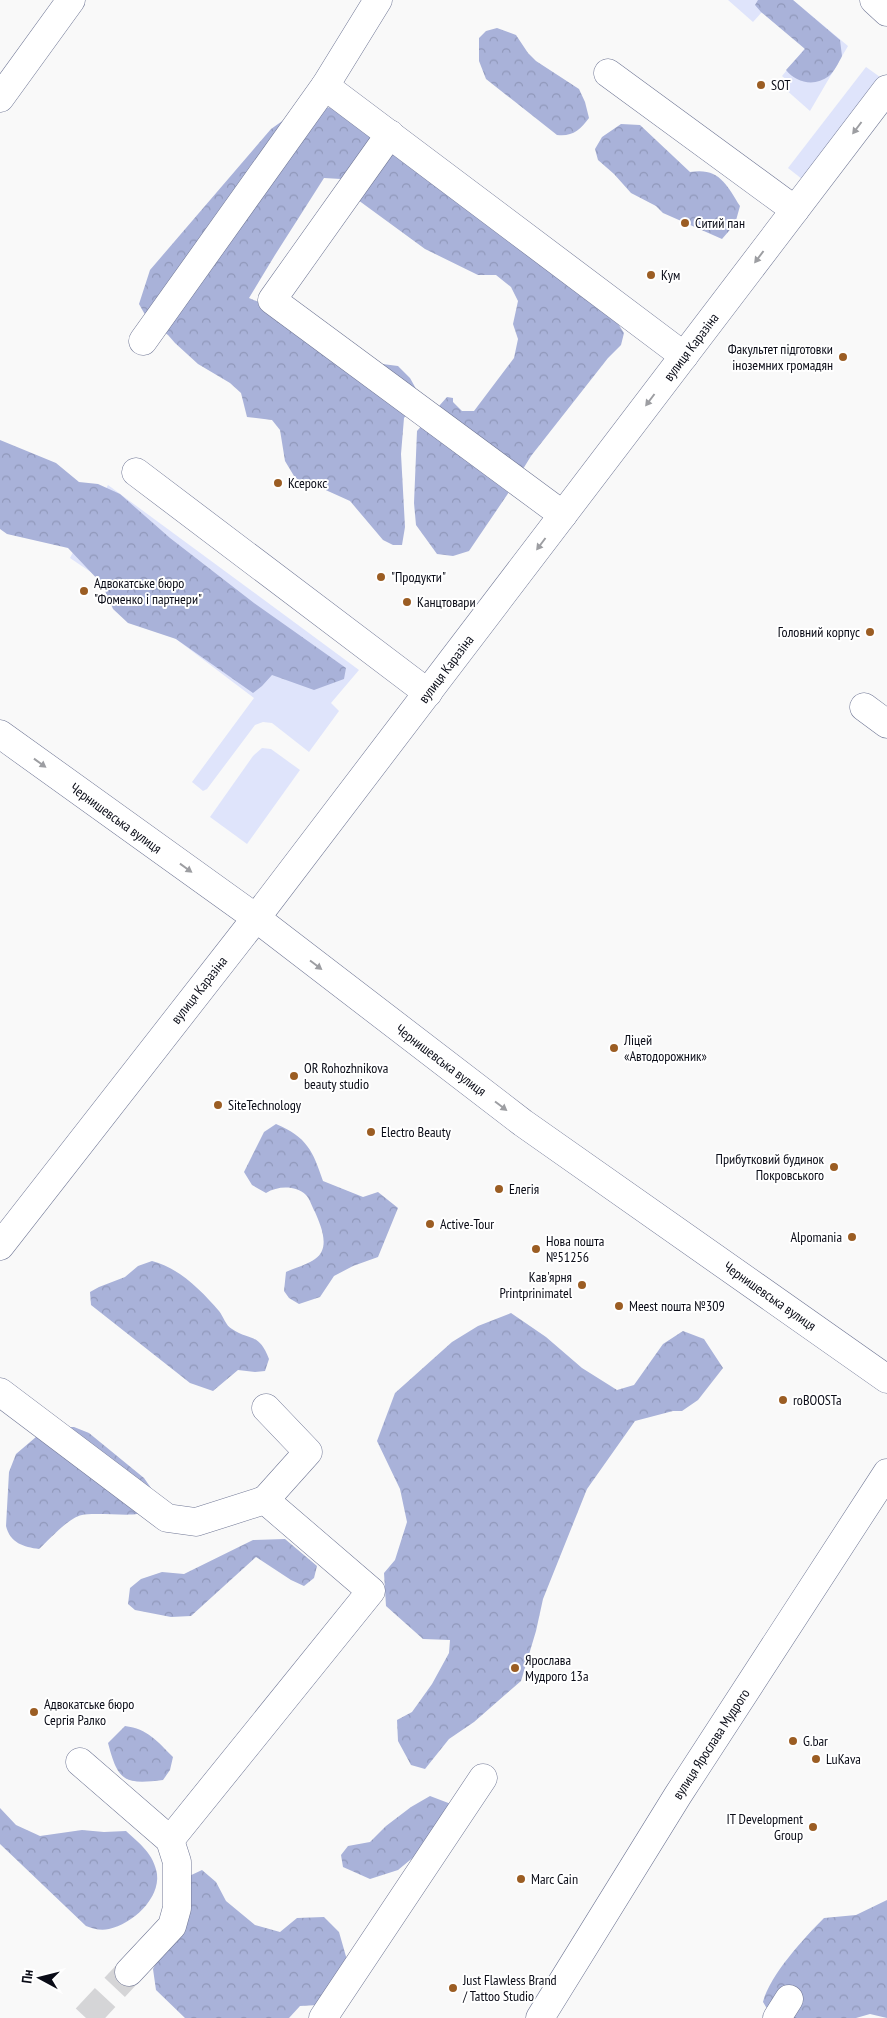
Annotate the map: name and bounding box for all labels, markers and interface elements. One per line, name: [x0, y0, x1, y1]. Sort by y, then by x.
place label: SOT: [771, 76, 791, 94]
marker: SOT: [755, 79, 767, 91]
one-way arrow: [852, 121, 863, 134]
place label: Ситий пан: [695, 214, 745, 232]
marker: Ситий пан: [679, 217, 691, 229]
one-way arrow: [754, 250, 764, 264]
place label: Кум: [661, 266, 680, 284]
marker: Кум: [645, 269, 657, 281]
street label: вулиця Каразіна: [659, 309, 723, 385]
place label: Факультет підготовки іноземних громадян: [728, 340, 833, 374]
marker: Факультет підготовки іноземних громадян: [837, 351, 849, 363]
one-way arrow: [645, 393, 655, 407]
place label: Ксерокс: [288, 474, 327, 492]
marker: Ксерокс: [272, 477, 284, 489]
one-way arrow: [536, 537, 546, 551]
place label: "Продукти": [391, 568, 446, 586]
marker: "Продукти": [375, 571, 387, 583]
place label: Адвокатське бюро "Фоменко і партнери": [94, 574, 202, 608]
marker: Адвокатське бюро "Фоменко і партнери": [78, 585, 90, 597]
place label: Канцтовари: [417, 593, 476, 611]
marker: Канцтовари: [401, 596, 413, 608]
place label: Головний корпус: [778, 623, 860, 641]
marker: Головний корпус: [864, 626, 876, 638]
street label: вулиця Каразіна: [414, 631, 478, 707]
one-way arrow: [33, 758, 46, 768]
street label: Чернишевська вулиця: [67, 779, 165, 857]
one-way arrow: [179, 863, 192, 873]
street label: вулиця Каразіна: [167, 953, 231, 1027]
one-way arrow: [309, 959, 322, 970]
street label: Чернишевська вулиця: [392, 1020, 490, 1100]
place label: Ліцей «Автодорожник»: [623, 1031, 707, 1065]
marker: Ліцей «Автодорожник»: [608, 1042, 620, 1054]
place label: OR Rohozhnikova beauty studio: [304, 1059, 388, 1093]
marker: OR Rohozhnikova beauty studio: [288, 1070, 300, 1082]
place label: SiteTechnology: [228, 1096, 302, 1114]
marker: SiteTechnology: [212, 1099, 224, 1111]
one-way arrow: [494, 1101, 508, 1111]
place label: Electro Beauty: [381, 1123, 451, 1141]
marker: Electro Beauty: [365, 1126, 377, 1138]
place label: Прибутковий будинок Покровського: [716, 1150, 825, 1184]
marker: Прибутковий будинок Покровського: [828, 1161, 840, 1173]
place label: Елегія: [509, 1180, 539, 1198]
marker: Елегія: [493, 1183, 505, 1195]
place label: Active-Tour: [440, 1215, 494, 1233]
marker: Active-Tour: [424, 1218, 436, 1230]
place label: Alpomania: [790, 1228, 842, 1246]
marker: Alpomania: [846, 1231, 858, 1243]
place label: Нова пошта №51256: [546, 1232, 604, 1266]
marker: Нова пошта №51256: [530, 1243, 542, 1255]
street label: Чернишевська вулиця: [720, 1257, 820, 1335]
place label: Кав'ярня Printprinimatel: [500, 1268, 573, 1302]
marker: Кав'ярня Printprinimatel: [576, 1279, 588, 1291]
place label: Meest пошта №309: [629, 1297, 725, 1315]
marker: Meest пошта №309: [613, 1300, 625, 1312]
place label: roBOOSTa: [793, 1391, 842, 1409]
marker: roBOOSTa: [777, 1394, 789, 1406]
place label: Ярослава Мудрого 13а: [525, 1651, 588, 1685]
marker: Ярослава Мудрого 13а: [509, 1662, 521, 1674]
street label: вулиця Ярослава Мудрого: [668, 1685, 754, 1803]
place label: Адвокатське бюро Сергія Ралко: [44, 1695, 134, 1729]
marker: Адвокатське бюро Сергія Ралко: [28, 1706, 40, 1718]
place label: G.bar: [803, 1732, 828, 1750]
marker: G.bar: [787, 1735, 799, 1747]
place label: LuKava: [826, 1750, 861, 1768]
marker: LuKava: [810, 1753, 822, 1765]
place label: IT Development Group: [727, 1810, 803, 1844]
marker: IT Development Group: [807, 1821, 819, 1833]
place label: Marc Cain: [531, 1870, 578, 1888]
marker: Marc Cain: [515, 1873, 527, 1885]
north arrow: [15, 1953, 65, 2003]
text: Пн: [17, 1969, 37, 1984]
place label: Just Flawless Brand / Tattoo Studio: [462, 1971, 557, 2005]
marker: Just Flawless Brand / Tattoo Studio: [447, 1982, 459, 1994]

